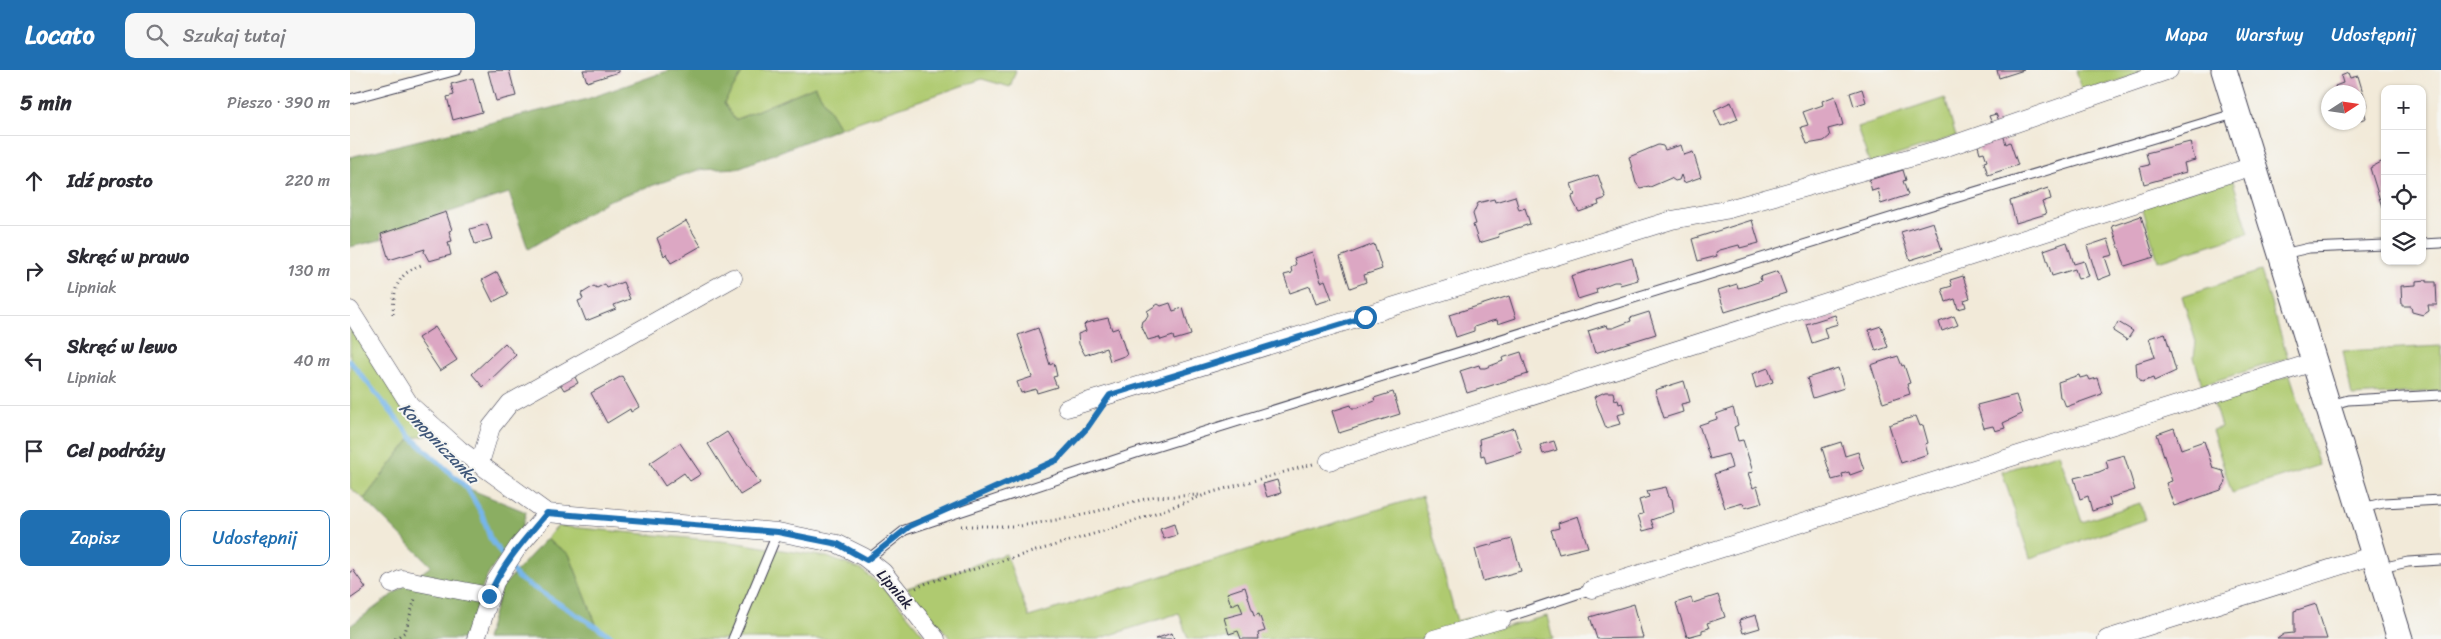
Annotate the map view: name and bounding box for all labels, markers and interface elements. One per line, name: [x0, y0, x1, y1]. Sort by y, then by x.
search box: [125, 13, 475, 58]
text: Locato: [25, 14, 95, 56]
text: Szukaj tutaj: [183, 19, 286, 52]
text: Mapa: [2165, 19, 2208, 51]
text: Warstwy: [2236, 19, 2303, 51]
text: Udostępnij: [2331, 19, 2416, 51]
icon: search: [143, 21, 171, 49]
text: 5 min: [20, 84, 72, 122]
north arrow: [2321, 85, 2366, 130]
map controls: [2381, 85, 2426, 265]
button: +: [2381, 85, 2426, 130]
text: Pieszo · 390 m: [227, 88, 330, 117]
button: −: [2381, 130, 2426, 175]
text: Idź prosto: [67, 164, 153, 197]
text: 220 m: [285, 166, 330, 195]
icon: ahead: [20, 167, 48, 195]
button: locate: [2381, 175, 2426, 220]
button: layers: [2381, 220, 2426, 265]
text: Skręć w prawo: [67, 240, 189, 273]
text: 130 m: [288, 256, 330, 285]
icon: right: [20, 257, 48, 285]
text: Lipniak: [67, 273, 117, 302]
route start: [1354, 306, 1377, 329]
text: Skręć w lewo: [67, 330, 177, 363]
text: 40 m: [293, 346, 330, 375]
icon: left: [20, 347, 48, 375]
text: Lipniak: [67, 363, 117, 392]
water label: Konopniczanka: [392, 395, 487, 492]
text: Cel podróży: [67, 434, 165, 467]
icon: arrive: [20, 437, 48, 465]
button: Zapisz: [20, 510, 170, 566]
button: Udostępnij: [180, 510, 330, 566]
street label: Lipniak: [870, 563, 920, 615]
route end: [478, 585, 501, 608]

